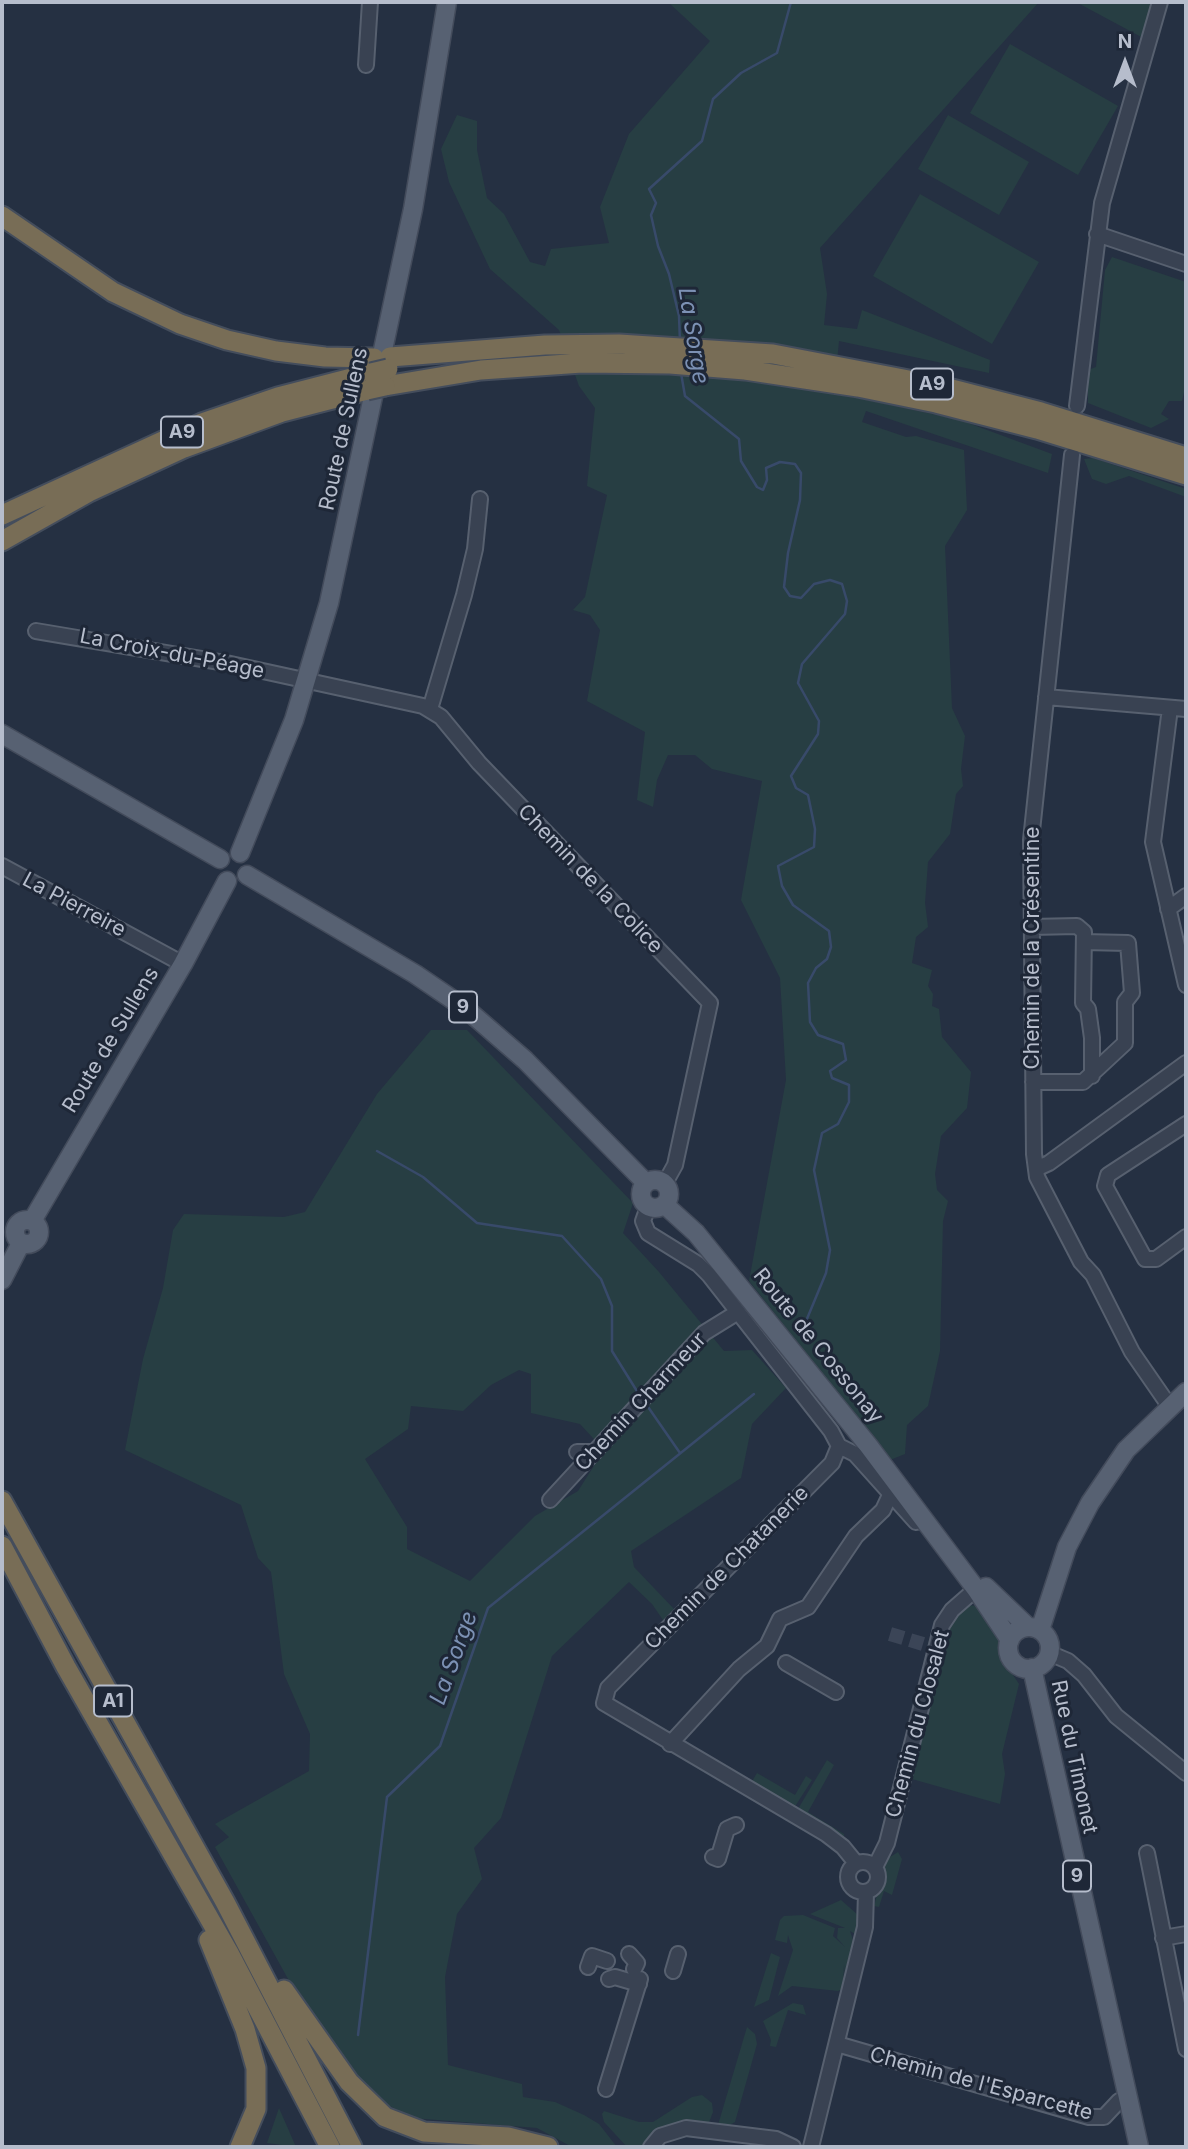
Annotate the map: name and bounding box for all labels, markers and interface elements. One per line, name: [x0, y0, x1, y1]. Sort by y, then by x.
north arrow: [1090, 28, 1160, 98]
text: N: [1118, 30, 1132, 53]
water label: La Sorge: [672, 286, 714, 386]
street label: Route de Sullens: [314, 345, 374, 513]
road number: A9: [911, 368, 953, 400]
road number: A9: [161, 416, 203, 448]
street label: La Croix-du-Péage: [78, 624, 266, 684]
street label: Chemin de la Colice: [512, 799, 668, 959]
street label: Chemin de la Crésentine: [1020, 826, 1046, 1070]
street label: La Pierreire: [18, 867, 130, 943]
street label: Route de Sullens: [57, 962, 165, 1118]
road number: 9: [449, 992, 477, 1023]
street label: Route de Cossonay: [748, 1263, 888, 1429]
street label: Chemin Charmeur: [570, 1327, 712, 1477]
street label: Chemin de Chatanerie: [640, 1481, 814, 1655]
water label: La Sorge: [424, 1607, 484, 1709]
street label: Chemin du Closalet: [881, 1627, 955, 1821]
street label: Rue du Timonet: [1045, 1678, 1103, 1836]
road number: A1: [94, 1686, 132, 1716]
road number: 9: [1063, 1860, 1091, 1892]
street label: Chemin de l'Esparcette: [867, 2042, 1095, 2126]

